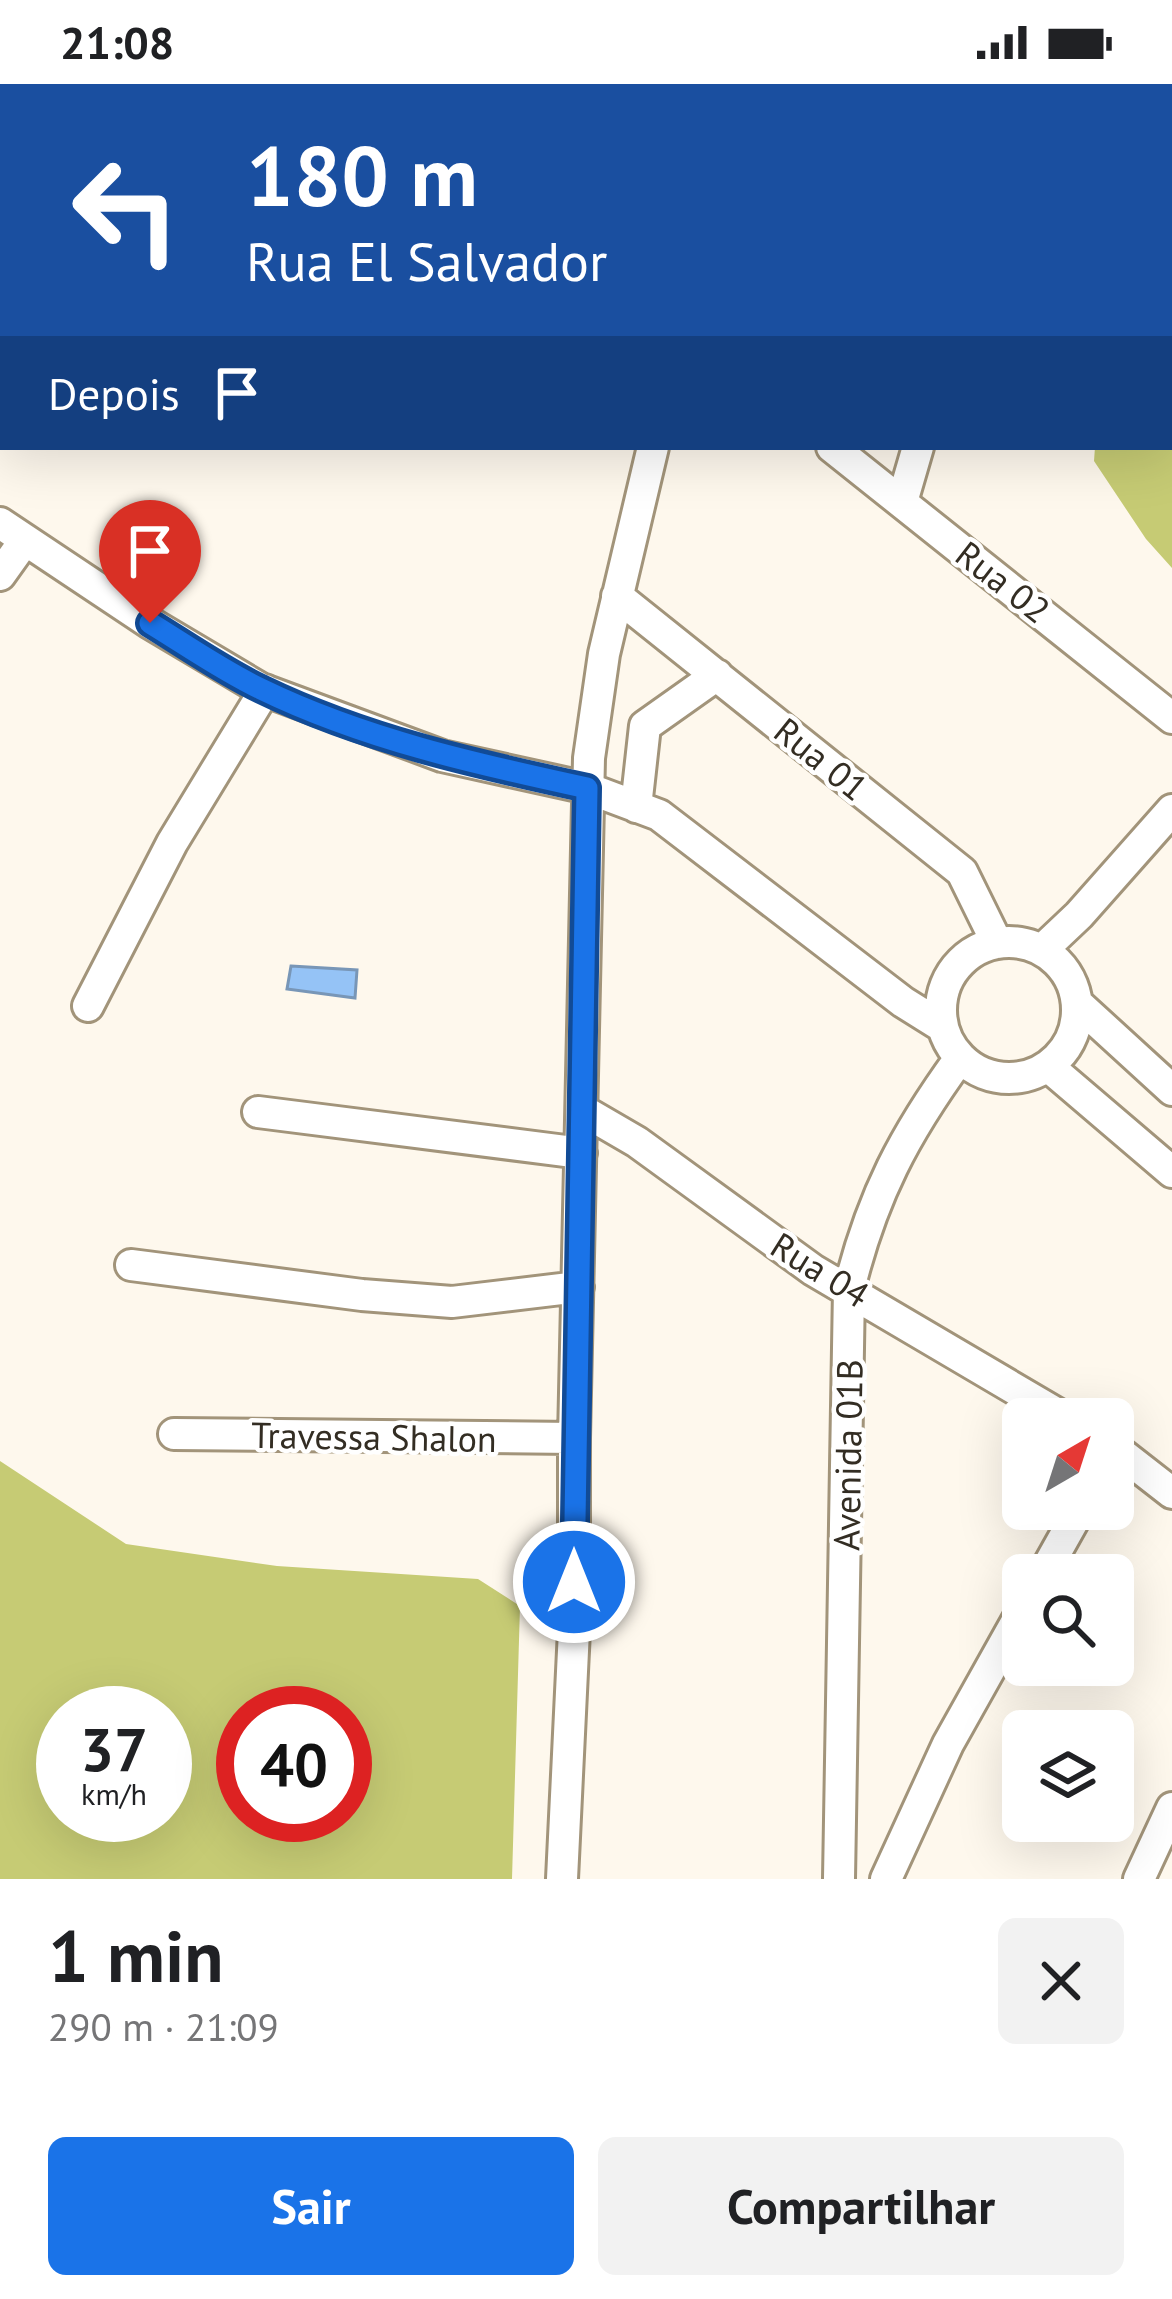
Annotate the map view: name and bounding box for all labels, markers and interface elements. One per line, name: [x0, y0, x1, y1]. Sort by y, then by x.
text: 21:08: [60, 13, 174, 71]
text: 180 m: [246, 120, 478, 229]
icon: left: [48, 132, 204, 288]
text: Rua El Salvador: [246, 226, 607, 296]
icon: arrive: [204, 360, 270, 426]
text: Depois: [48, 364, 180, 422]
pin: [99, 500, 201, 623]
icon: arrive: [117, 518, 183, 584]
street label: Rua 02: [947, 530, 1060, 633]
street label: Rua 01: [765, 707, 878, 811]
street label: Rua 04: [762, 1221, 878, 1318]
street label: Avenida 01B: [822, 1359, 873, 1551]
north arrow: [1002, 1398, 1134, 1530]
map controls: [1002, 1398, 1134, 1842]
street label: Travessa Shalon: [251, 1411, 497, 1462]
position arrow: [511, 1519, 637, 1645]
button: search: [1002, 1554, 1134, 1686]
speed limit sign: 40: [216, 1686, 372, 1842]
text: 37: [80, 1710, 148, 1788]
button: layers: [1002, 1710, 1134, 1842]
text: km/h: [81, 1774, 147, 1813]
text: 1 min: [48, 1909, 224, 2002]
button: close: [998, 1918, 1124, 2044]
text: 290 m · 21:09: [48, 2001, 279, 2052]
button: Sair: [48, 2137, 574, 2275]
button: Compartilhar: [598, 2137, 1124, 2275]

